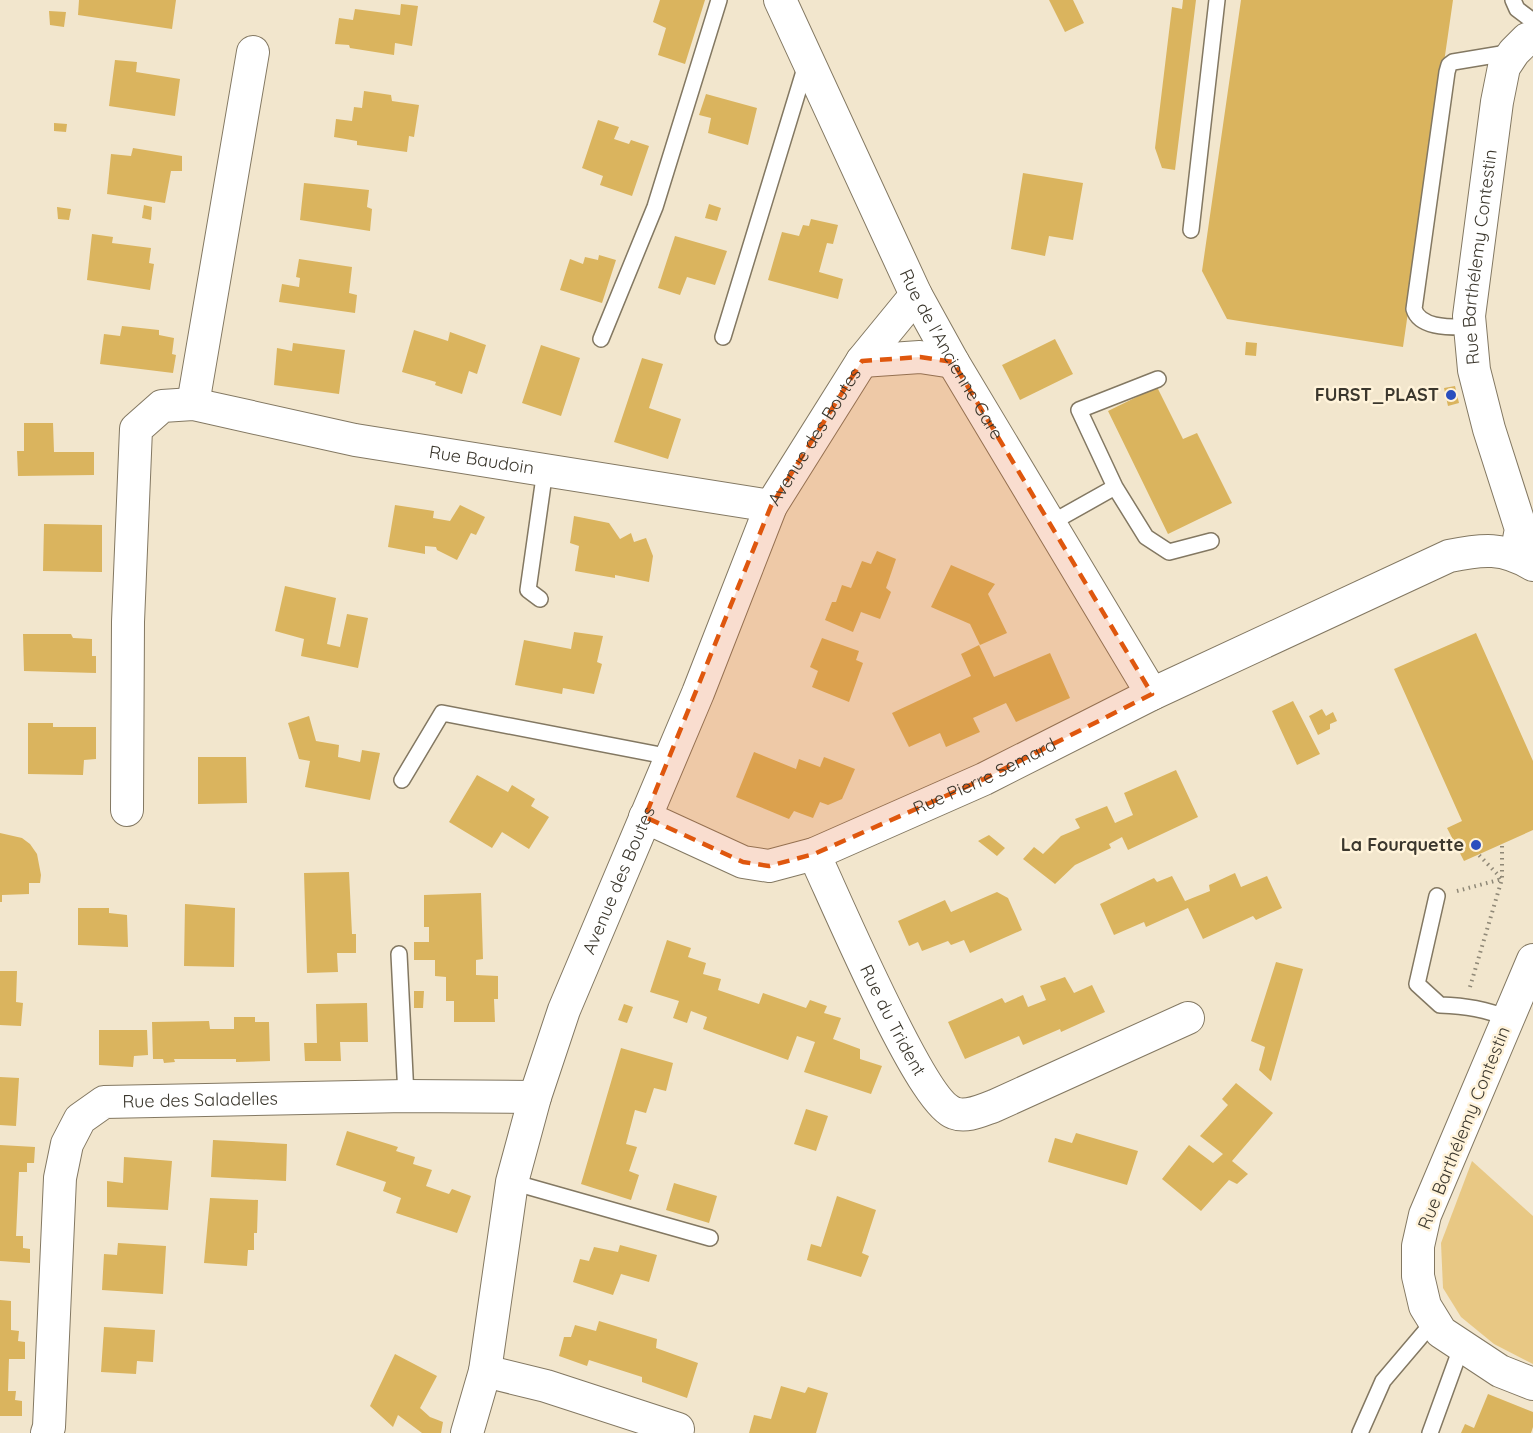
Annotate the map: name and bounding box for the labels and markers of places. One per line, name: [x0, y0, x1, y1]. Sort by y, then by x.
place label: FURST_PLAST: [1315, 383, 1439, 406]
marker: FURST_PLAST: [1444, 388, 1458, 402]
place label: La Fourquette: [1341, 833, 1464, 856]
marker: La Fourquette: [1469, 838, 1483, 852]

